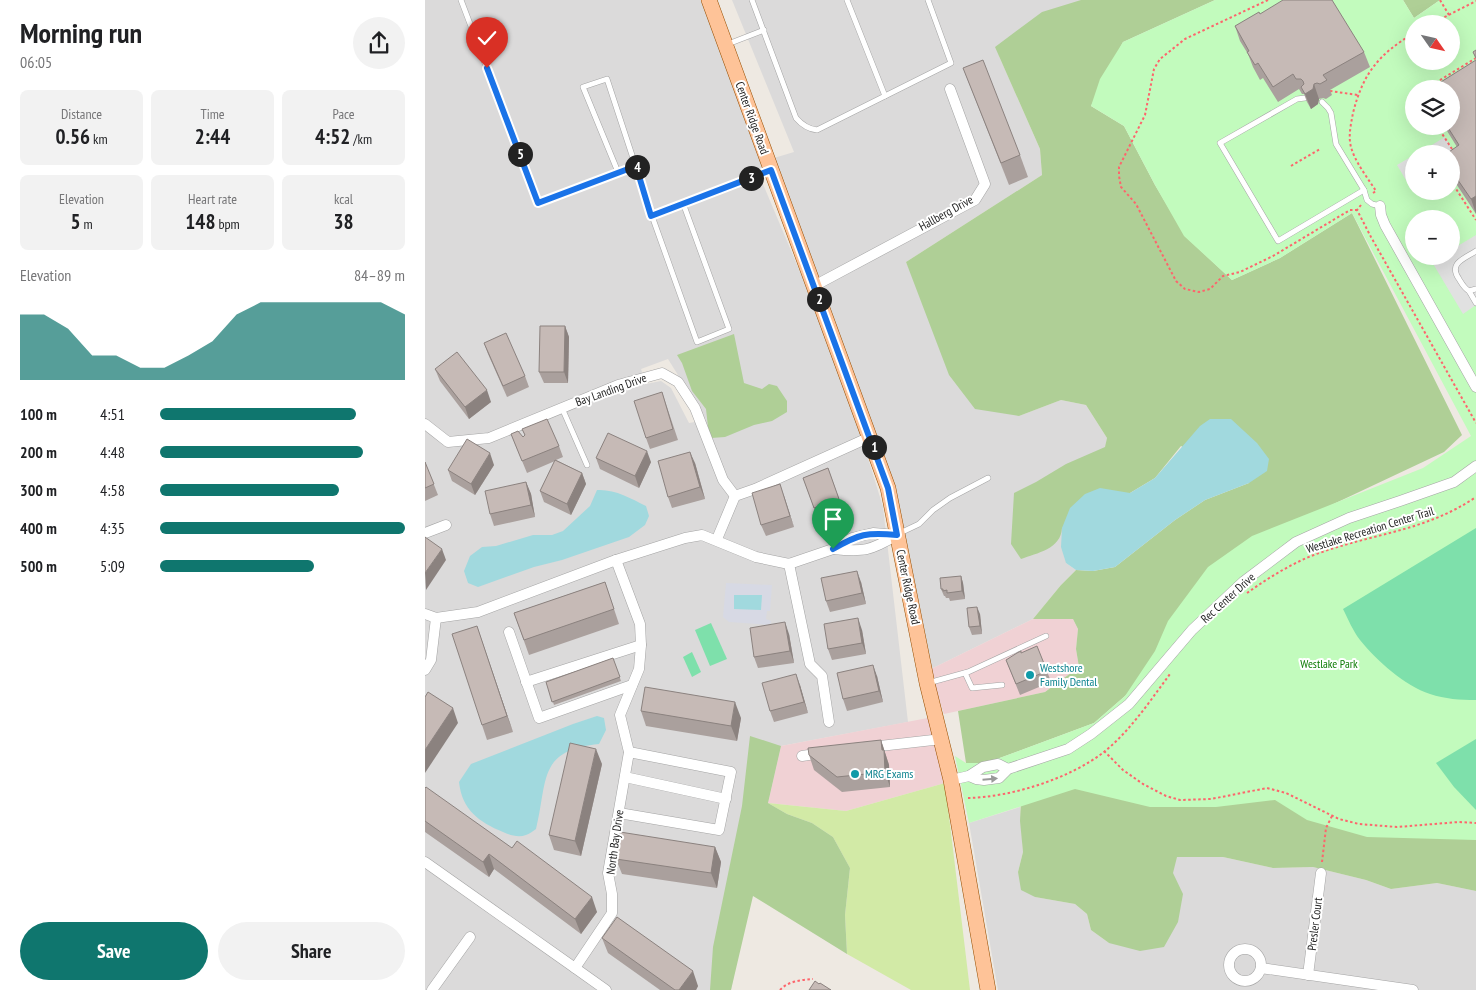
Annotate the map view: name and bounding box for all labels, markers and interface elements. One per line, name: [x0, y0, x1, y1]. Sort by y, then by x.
text: Morning run: [20, 14, 142, 51]
north arrow: [1405, 15, 1460, 70]
map controls: [1405, 15, 1460, 265]
button: share: [353, 17, 405, 69]
pin: [466, 17, 508, 68]
icon: check: [473, 24, 501, 52]
text: 06:05: [20, 52, 52, 72]
street label: Center Ridge Road: [732, 80, 773, 156]
button: layers: [1405, 80, 1460, 135]
text: Distance: [61, 105, 102, 123]
text: Time: [200, 105, 225, 123]
text: Pace: [332, 105, 355, 123]
text: 0.56: [55, 123, 90, 150]
text: 2:44: [195, 123, 230, 150]
text: 4:52: [315, 123, 350, 150]
text: km: [90, 130, 108, 148]
text: /km: [350, 130, 372, 148]
pin: 5: [507, 142, 533, 166]
text: 5: [517, 145, 524, 163]
button: +: [1405, 145, 1460, 200]
pin: 4: [625, 154, 649, 180]
text: 4: [634, 158, 641, 176]
pin: 3: [739, 166, 763, 190]
text: 3: [748, 169, 755, 187]
text: Elevation: [59, 190, 104, 208]
text: Heart rate: [188, 190, 237, 208]
text: kcal: [334, 190, 353, 208]
street label: Hallberg Drive: [916, 191, 976, 234]
text: 5: [70, 208, 80, 235]
text: 148: [185, 208, 215, 235]
text: 38: [333, 208, 354, 235]
button: −: [1405, 210, 1460, 265]
text: m: [80, 215, 93, 233]
text: bpm: [215, 215, 240, 233]
text: Elevation: [20, 265, 71, 285]
text: 84–89 m: [354, 265, 405, 285]
pin: 2: [807, 286, 831, 312]
text: 2: [816, 290, 823, 308]
street label: Bay Landing Drive: [573, 370, 649, 409]
text: 100 m: [20, 404, 57, 424]
text: 4:51: [100, 404, 125, 424]
pin: 1: [861, 434, 887, 460]
text: 1: [871, 438, 878, 456]
text: 200 m: [20, 442, 57, 462]
text: 4:48: [100, 442, 125, 462]
text: 300 m: [20, 480, 57, 500]
text: 4:58: [100, 480, 125, 500]
pin: [812, 498, 854, 549]
street label: Westlake Recreation Center Trail: [1304, 503, 1436, 556]
icon: arrive: [819, 505, 847, 533]
text: 400 m: [20, 518, 57, 538]
text: 4:35: [100, 518, 125, 538]
street label: Center Ridge Road: [893, 548, 924, 626]
text: 500 m: [20, 556, 57, 576]
text: 5:09: [100, 556, 125, 576]
street label: Rec Center Drive: [1197, 569, 1258, 626]
park label: Westlake Park: [1300, 656, 1358, 671]
place label: Westshore Family Dental: [1040, 660, 1097, 689]
marker: Westshore Family Dental: [1024, 669, 1036, 681]
place label: MRG Exams: [865, 766, 913, 781]
marker: MRG Exams: [849, 768, 861, 780]
one-way arrow: [982, 775, 998, 783]
street label: North Bay Drive: [603, 809, 626, 875]
street label: Presler Court: [1304, 896, 1325, 951]
button: Save: [20, 922, 208, 980]
button: Share: [218, 922, 405, 980]

